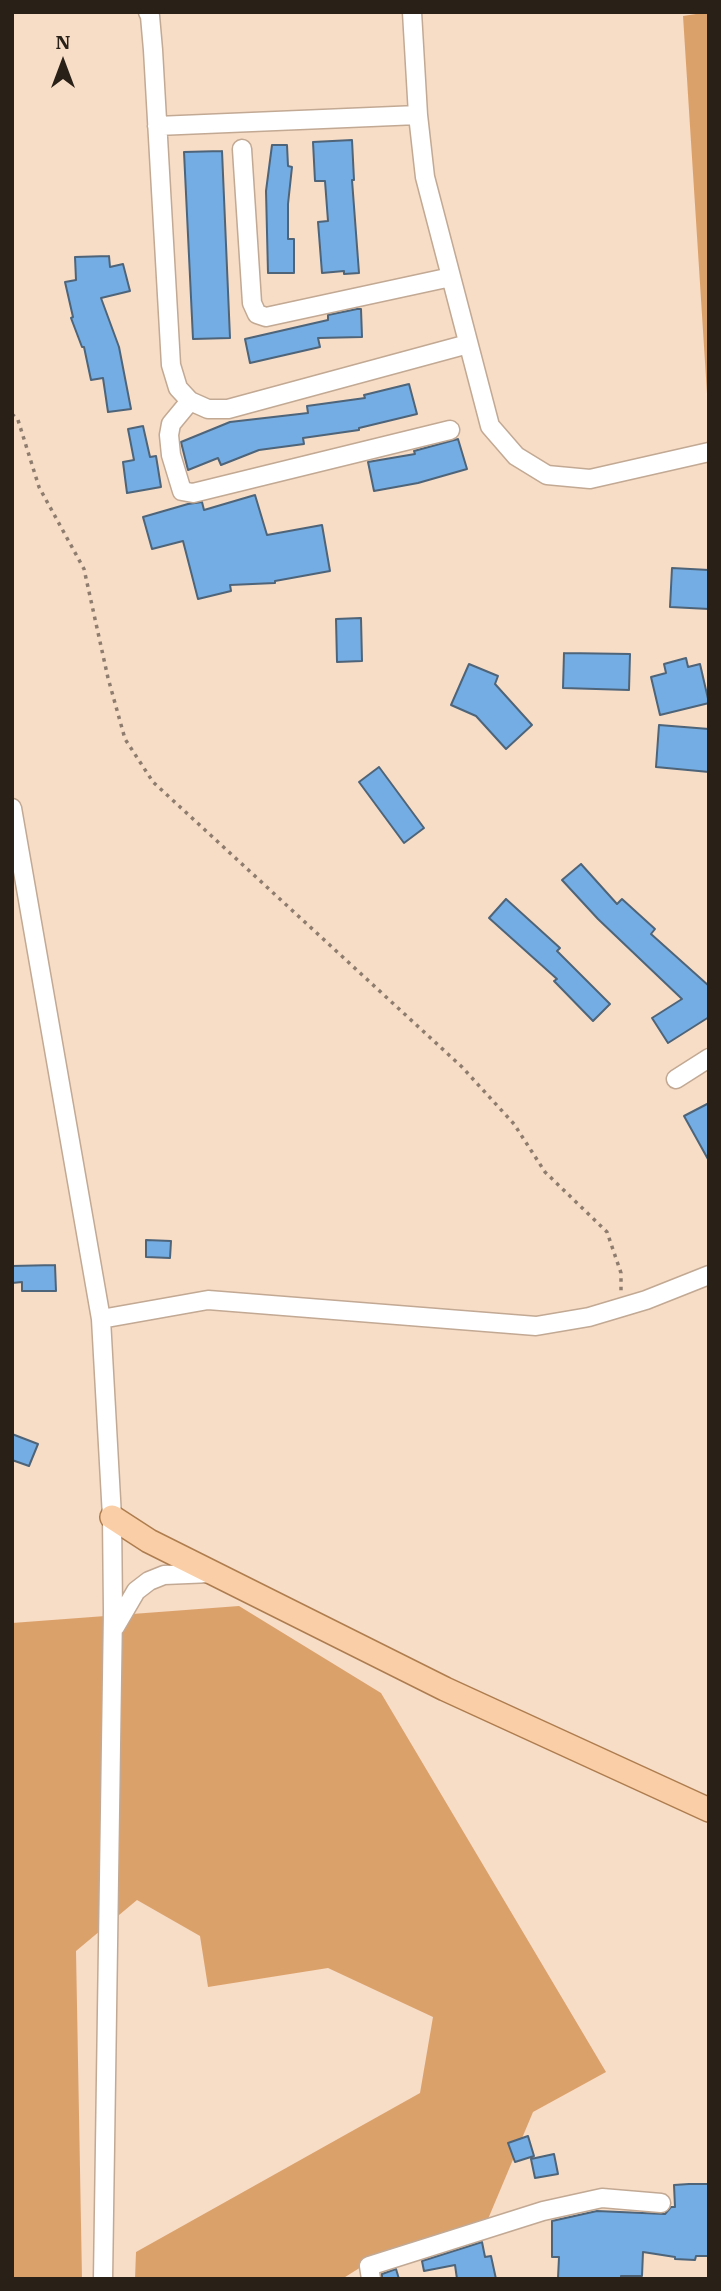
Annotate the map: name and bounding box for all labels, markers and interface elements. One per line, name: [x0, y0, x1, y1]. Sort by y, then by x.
north arrow: [28, 28, 98, 98]
text: N: [55, 30, 71, 54]

